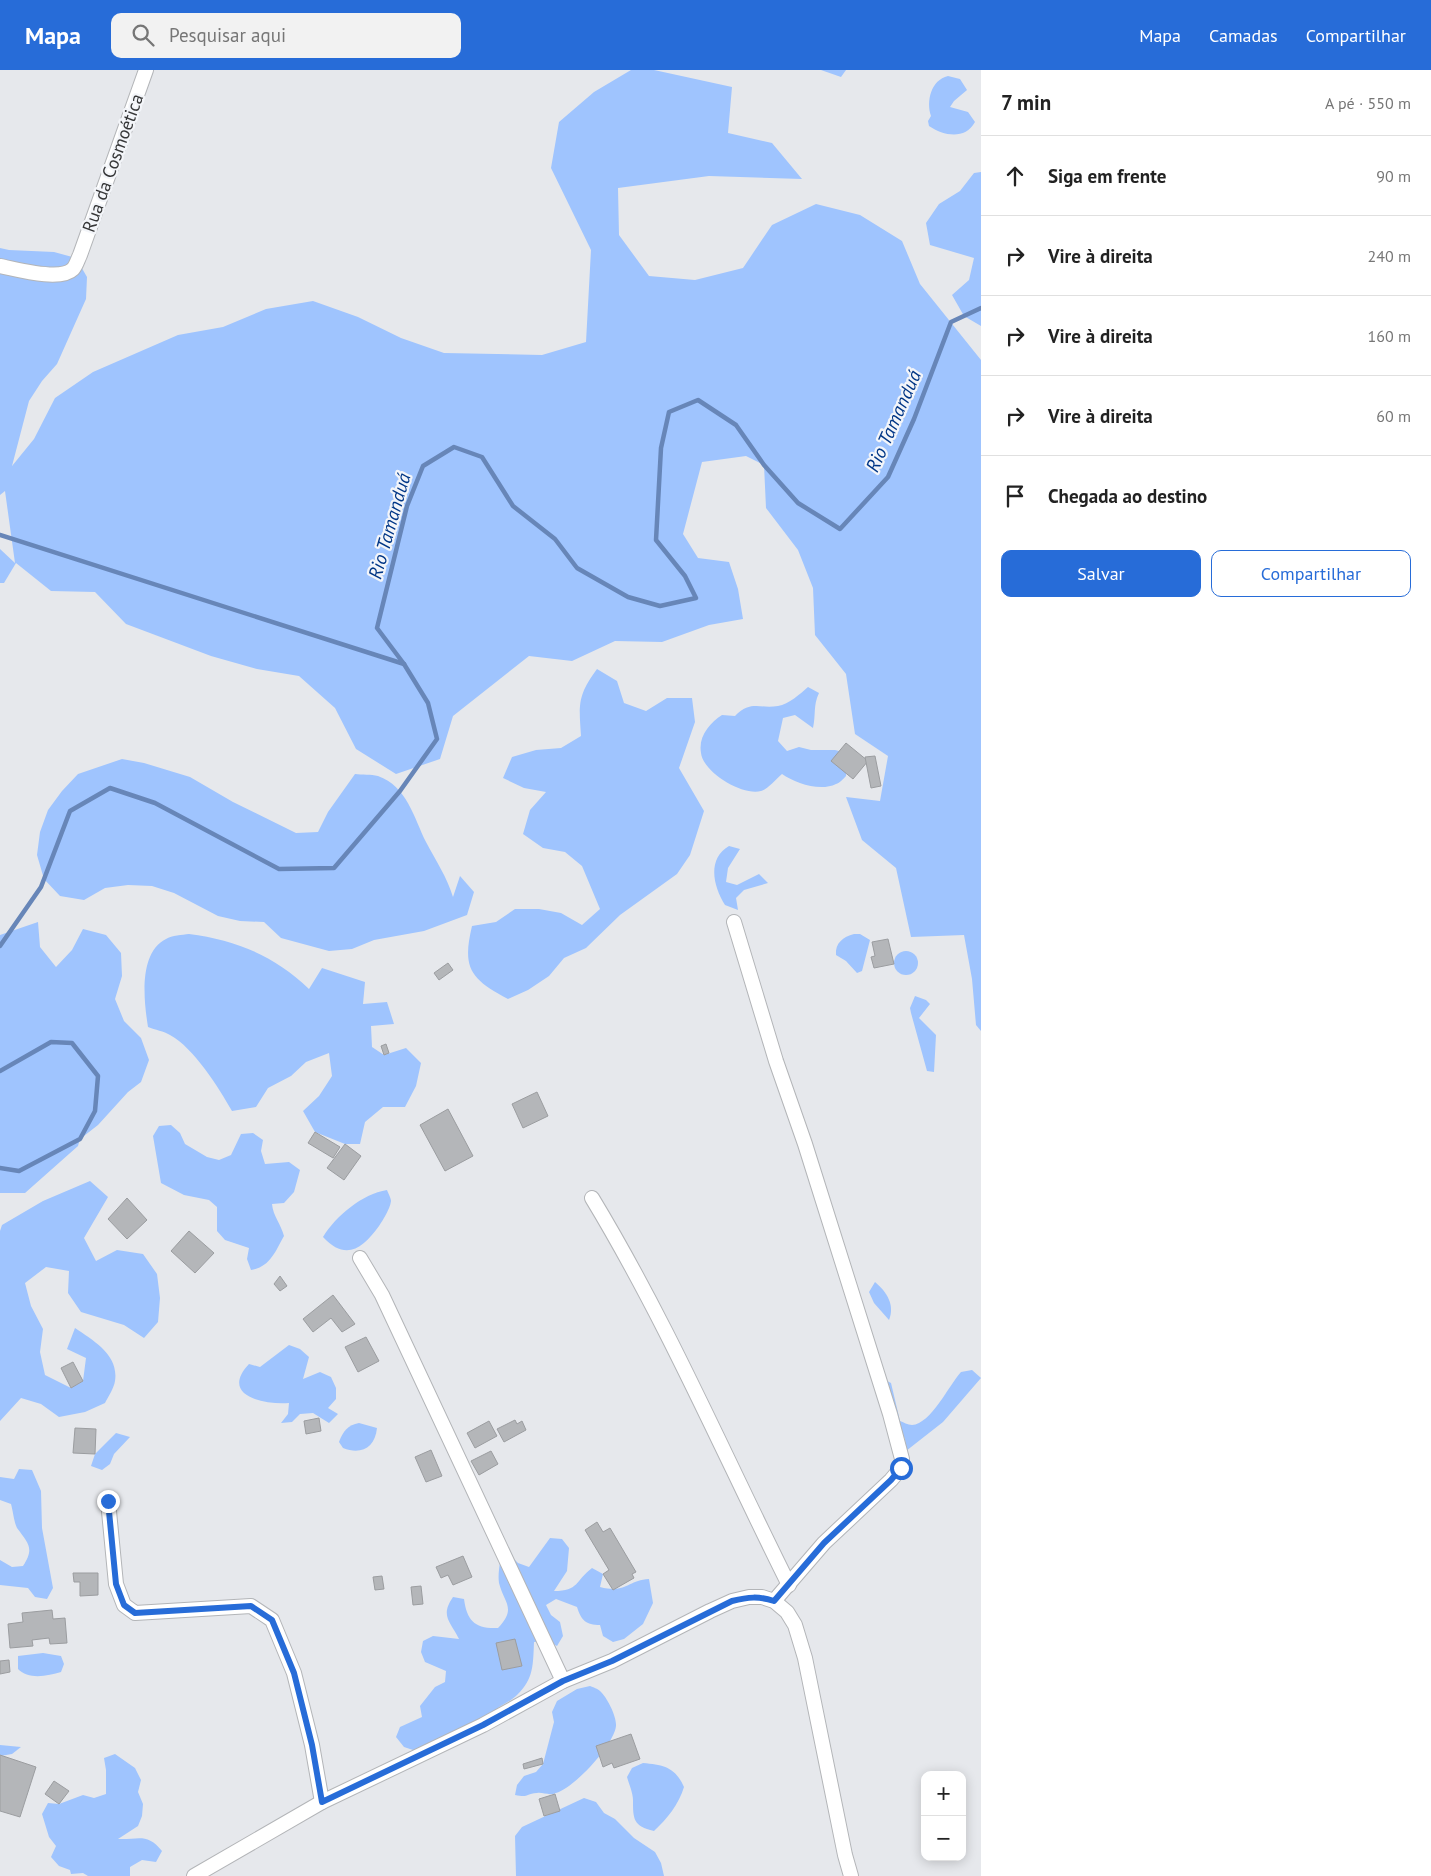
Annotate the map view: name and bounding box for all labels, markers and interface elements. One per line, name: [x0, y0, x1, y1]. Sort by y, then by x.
search box: [111, 13, 461, 58]
text: Mapa: [25, 20, 81, 51]
icon: search: [129, 21, 157, 49]
text: Pesquisar aqui: [169, 23, 286, 47]
text: Mapa: [1139, 24, 1181, 47]
text: Camadas: [1209, 24, 1278, 47]
text: Compartilhar: [1306, 24, 1406, 47]
text: 7 min: [1001, 89, 1051, 116]
street label: Rua da Cosmoética: [77, 90, 148, 235]
text: A pé · 550 m: [1325, 93, 1411, 113]
icon: ahead: [1001, 162, 1029, 190]
text: Siga em frente: [1048, 164, 1166, 188]
text: 90 m: [1376, 166, 1411, 186]
icon: right: [1001, 242, 1029, 270]
text: Vire à direita: [1048, 244, 1153, 268]
text: 240 m: [1368, 246, 1411, 266]
icon: right: [1001, 322, 1029, 350]
text: Vire à direita: [1048, 324, 1153, 348]
text: 160 m: [1368, 326, 1411, 346]
water label: Rio Tamanduá: [860, 366, 926, 476]
icon: right: [1001, 402, 1029, 430]
text: Vire à direita: [1048, 404, 1153, 428]
text: 60 m: [1376, 406, 1411, 426]
water label: Rio Tamanduá: [362, 470, 416, 582]
icon: arrive: [1001, 482, 1029, 510]
text: Chegada ao destino: [1048, 484, 1207, 508]
button: Salvar: [1001, 550, 1201, 597]
button: Compartilhar: [1211, 550, 1411, 597]
route start: [890, 1457, 913, 1480]
route end: [97, 1490, 120, 1513]
map controls: [921, 1771, 966, 1861]
button: +: [921, 1771, 966, 1816]
button: −: [921, 1816, 966, 1861]

